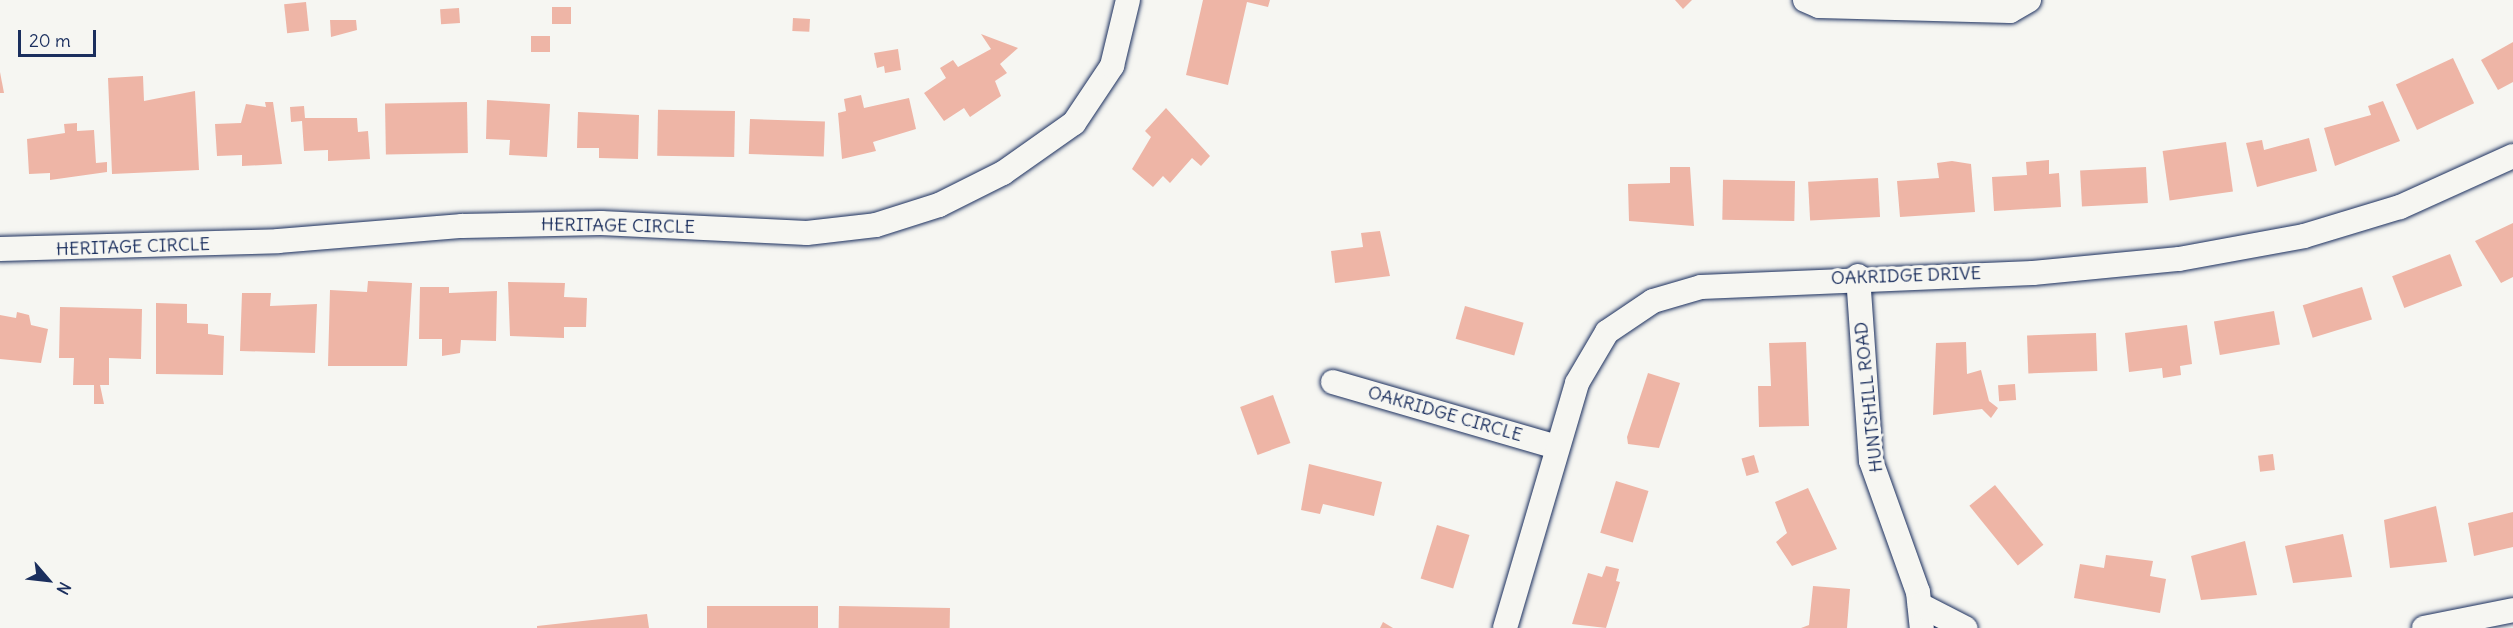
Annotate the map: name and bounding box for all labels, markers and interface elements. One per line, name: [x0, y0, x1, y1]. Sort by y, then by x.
scale bar: [21, 18, 99, 56]
text: 20 m: [29, 29, 71, 52]
street label: HERITAGE CIRCLE: [541, 214, 695, 238]
street label: HERITAGE CIRCLE: [56, 234, 210, 260]
street label: OAKRIDGE DRIVE: [1830, 263, 1982, 289]
street label: HUNTSHILL ROAD: [1850, 321, 1888, 473]
street label: OAKRIDGE CIRCLE: [1365, 382, 1525, 446]
north arrow: [18, 550, 78, 610]
text: N: [52, 579, 75, 598]

